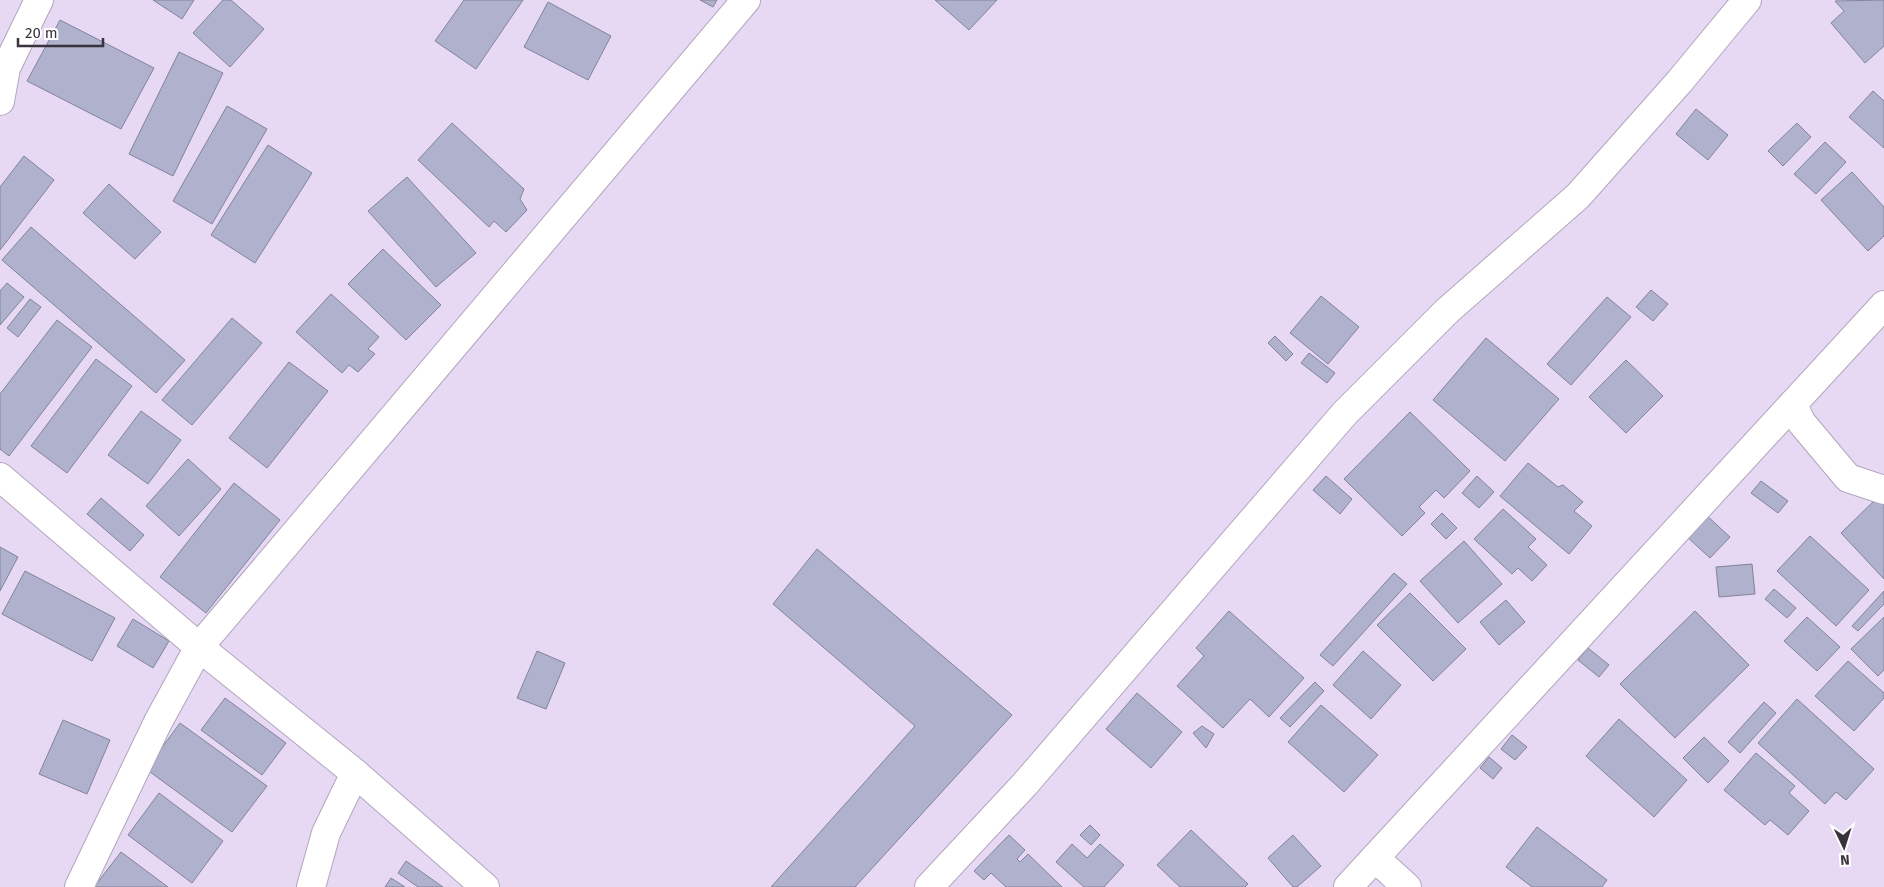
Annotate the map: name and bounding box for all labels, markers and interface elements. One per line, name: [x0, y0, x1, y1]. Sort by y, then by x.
scale bar: [18, 15, 102, 47]
text: 20 m: [25, 24, 58, 42]
north arrow: [1819, 822, 1869, 872]
text: N: [1840, 851, 1850, 868]

